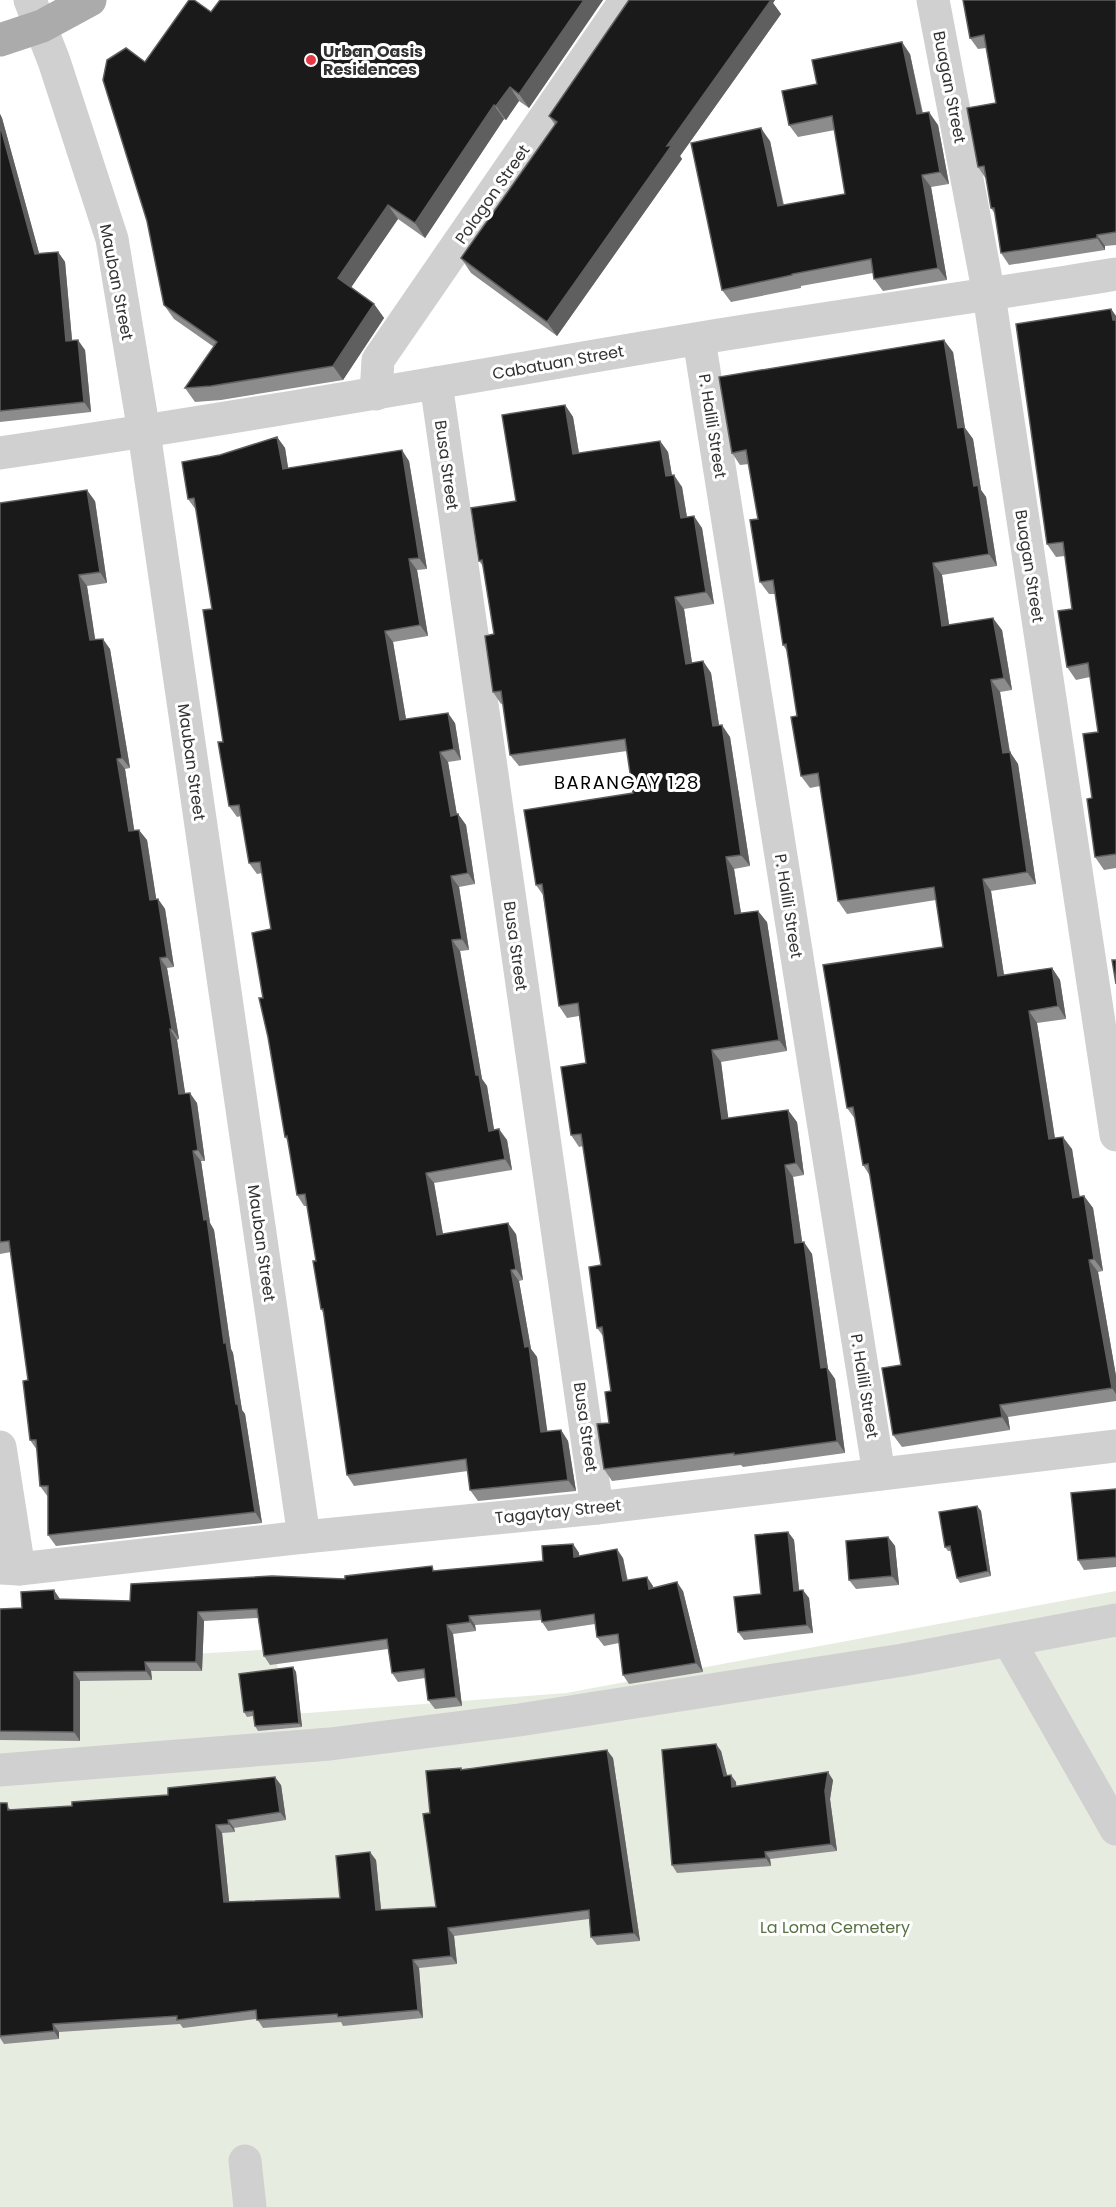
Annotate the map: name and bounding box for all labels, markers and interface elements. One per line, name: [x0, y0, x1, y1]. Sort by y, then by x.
street label: Buagan Street: [927, 29, 972, 145]
place label: Urban Oasis Residences: [323, 40, 423, 81]
marker: Urban Oasis Residences: [304, 53, 318, 67]
street label: Polagon Street: [450, 140, 535, 249]
street label: Mauban Street: [94, 222, 139, 342]
street label: Cabatuan Street: [491, 340, 626, 385]
street label: P. Halili Street: [693, 372, 732, 480]
street label: Busa Street: [429, 419, 464, 512]
street label: Buagan Street: [1009, 508, 1050, 624]
street label: Mauban Street: [172, 702, 211, 822]
district label: BARANGAY 128: [554, 770, 700, 795]
street label: P. Halili Street: [769, 852, 808, 960]
street label: Busa Street: [498, 900, 533, 993]
street label: Mauban Street: [242, 1183, 281, 1303]
street label: P. Halili Street: [845, 1332, 884, 1440]
street label: Busa Street: [568, 1381, 603, 1474]
street label: Tagaytay Street: [494, 1493, 623, 1530]
park label: La Loma Cemetery: [760, 1916, 910, 1939]

